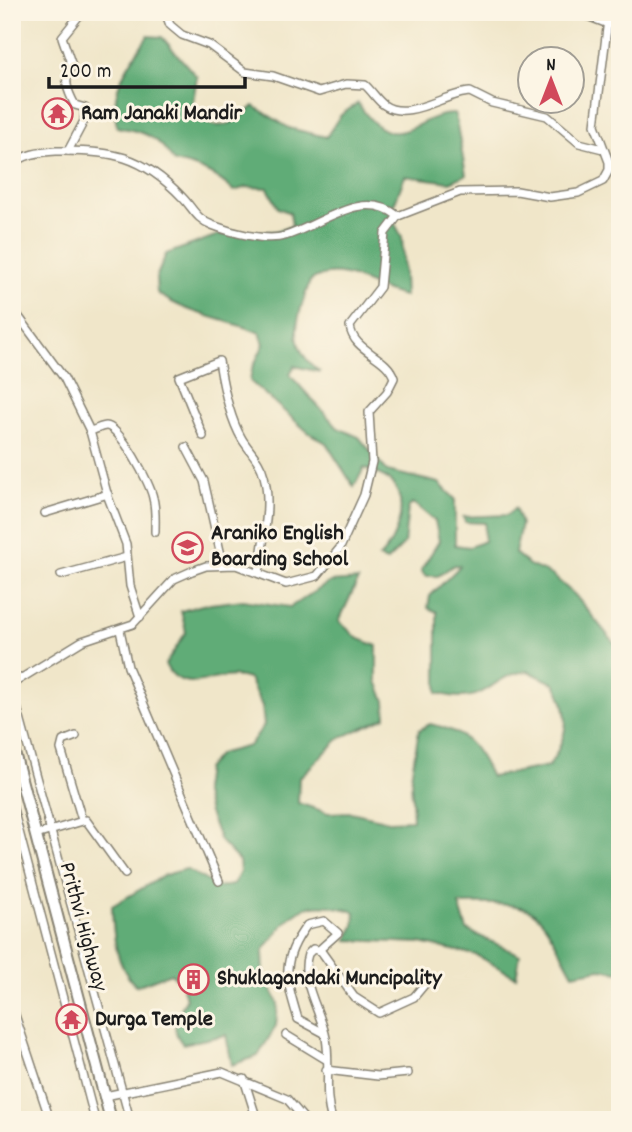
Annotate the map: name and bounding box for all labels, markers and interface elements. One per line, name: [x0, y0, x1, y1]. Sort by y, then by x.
scale bar: [49, 46, 245, 90]
north arrow: [516, 46, 586, 116]
text: N: [546, 53, 556, 80]
text: 200 m: [60, 58, 111, 88]
temple icon: Ram Janaki Mandir: [41, 97, 75, 131]
place label: Ram Janaki Mandir: [81, 98, 242, 131]
place label: Araniko English Boarding School: [211, 518, 349, 577]
school or university icon: Araniko English Boarding School: [171, 530, 205, 564]
street label: Prithvi Highway: [49, 859, 115, 996]
building icon: Shuklagandaki Muncipality: [177, 962, 211, 996]
place label: Shuklagandaki Muncipality: [217, 963, 443, 996]
temple icon: Durga Temple: [55, 1003, 89, 1037]
place label: Durga Temple: [95, 1004, 213, 1037]

